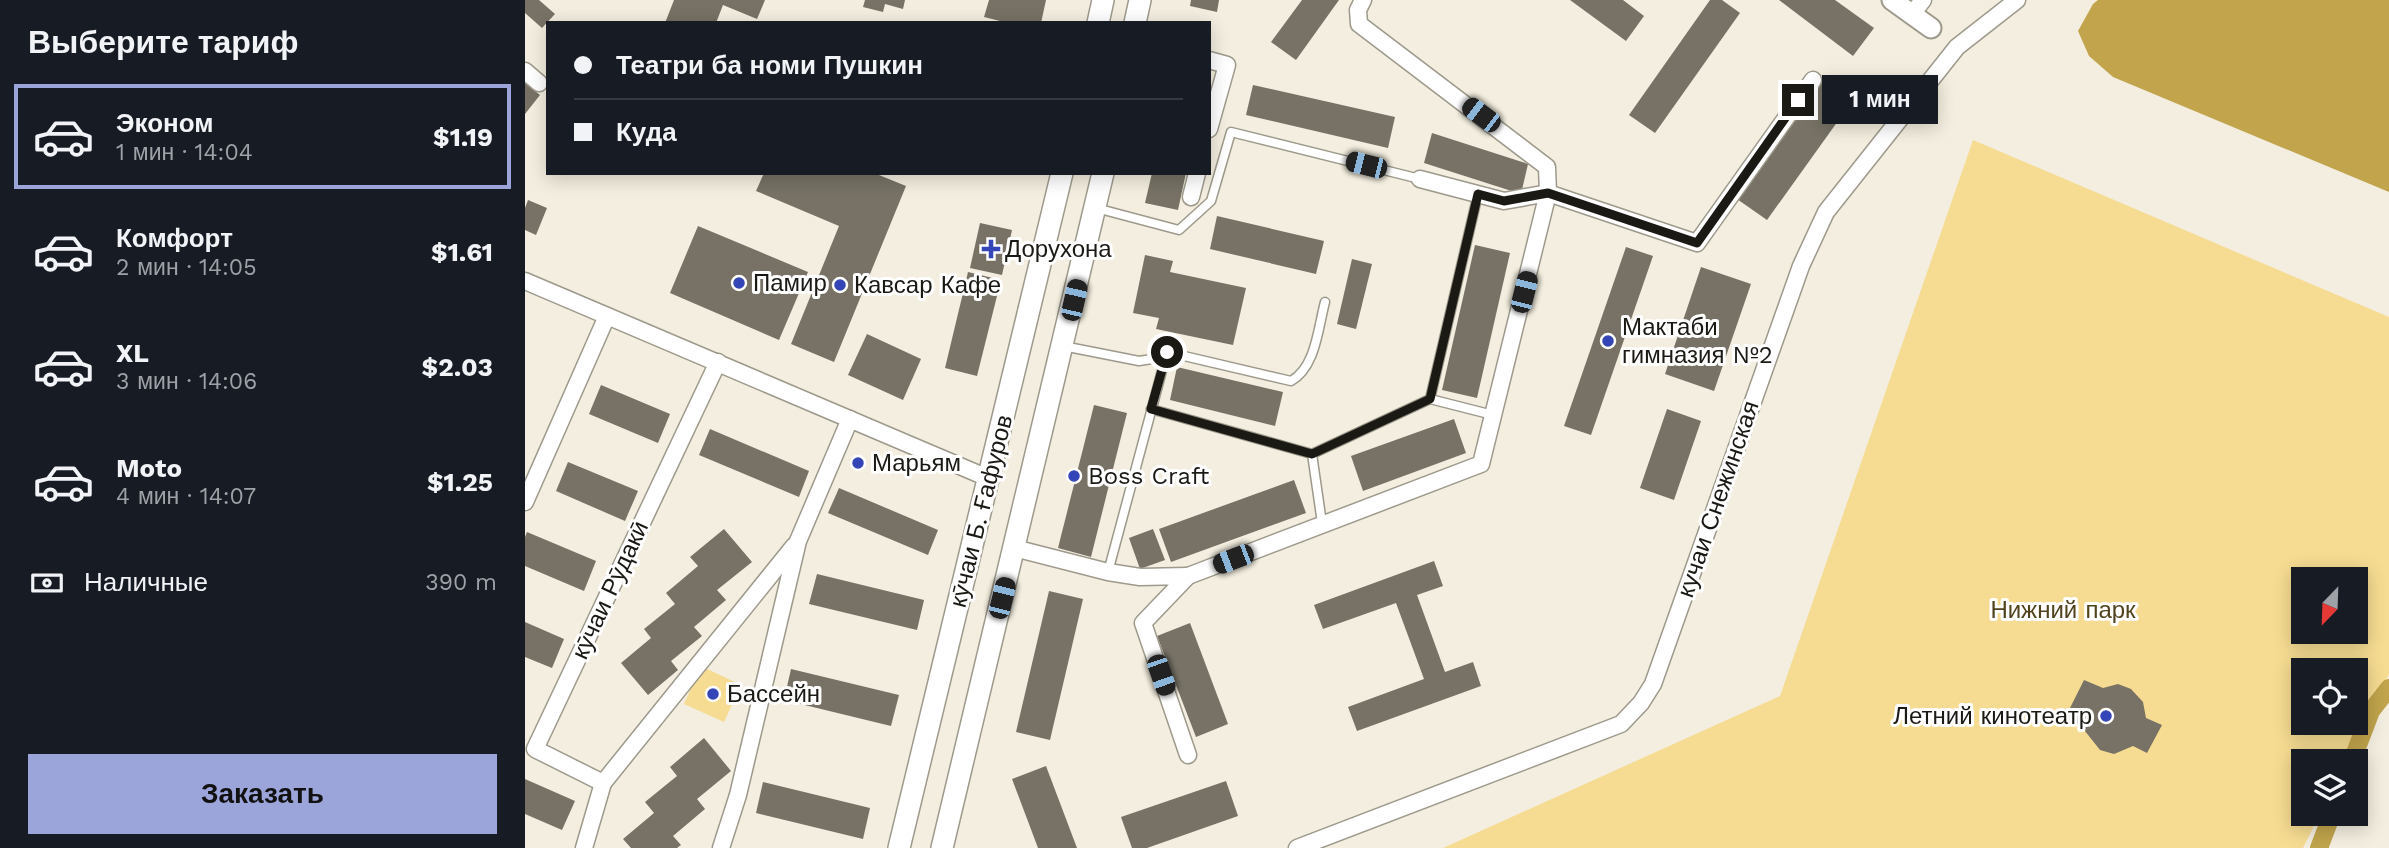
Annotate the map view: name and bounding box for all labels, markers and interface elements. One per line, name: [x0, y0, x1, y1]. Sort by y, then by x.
text: Выберите тариф: [28, 23, 299, 61]
text: Театри ба номи Пушкин: [616, 50, 923, 80]
callout: 1 мин: [1823, 76, 1938, 124]
route end: [1782, 84, 1814, 116]
text: 1 мин: [1849, 86, 1911, 113]
car: [1458, 94, 1505, 136]
icon: car: [32, 105, 95, 168]
text: Эконом: [116, 108, 214, 138]
text: Куда: [616, 117, 677, 147]
text: $1.19: [433, 122, 493, 152]
text: 1 мин · 14:04: [116, 139, 253, 166]
car: [1344, 150, 1389, 180]
icon: car: [32, 220, 95, 283]
text: Комфорт: [116, 223, 233, 253]
place label: Дорухона: [1005, 235, 1112, 263]
text: $1.61: [431, 237, 493, 267]
marker: Дорухона: [983, 241, 999, 257]
text: 2 мин · 14:05: [116, 254, 257, 281]
place label: Памир: [753, 269, 827, 297]
car: [1509, 269, 1540, 315]
place label: Кавсар Кафе: [854, 271, 1001, 299]
marker: Памир: [731, 275, 747, 291]
marker: Кавсар Кафе: [832, 277, 848, 293]
car: [1060, 277, 1089, 323]
place label: Мактаби гимназия №2: [1622, 313, 1773, 369]
marker: Мактаби гимназия №2: [1600, 333, 1616, 349]
icon: car: [32, 335, 95, 398]
route start: [1151, 336, 1183, 368]
text: XL: [116, 338, 149, 368]
text: $2.03: [422, 352, 493, 382]
text: 3 мин · 14:06: [116, 368, 257, 395]
street label: кучаи Снежинская: [1671, 397, 1765, 601]
street label: кӯчаи Б. Ғафуров: [944, 412, 1018, 610]
place label: Марьям: [872, 449, 961, 477]
icon: car: [32, 450, 95, 513]
text: Moto: [116, 453, 182, 483]
marker: Марьям: [850, 455, 866, 471]
place label: Boss Craft: [1088, 462, 1209, 490]
text: $1.25: [427, 467, 493, 497]
marker: Boss Craft: [1066, 468, 1082, 484]
text: 4 мин · 14:07: [116, 483, 256, 510]
street label: кӯчаи Рӯдакӣ: [566, 516, 654, 664]
car: [1210, 542, 1257, 576]
icon: cash: [28, 564, 66, 602]
text: Наличные: [84, 567, 208, 597]
north arrow: [2291, 567, 2368, 644]
map controls: [2291, 567, 2368, 826]
text: 390 m: [425, 569, 497, 596]
car: [987, 575, 1018, 621]
park label: Нижний парк: [1990, 596, 2136, 624]
car: [1145, 652, 1178, 698]
button: locate: [2291, 658, 2368, 735]
place label: Бассейн: [727, 680, 820, 708]
marker: Бассейн: [705, 686, 721, 702]
place label: Летний кинотеатр: [1893, 702, 2092, 730]
marker: Летний кинотеатр: [2098, 708, 2114, 724]
button: layers: [2291, 749, 2368, 826]
button: Заказать: [28, 754, 497, 834]

